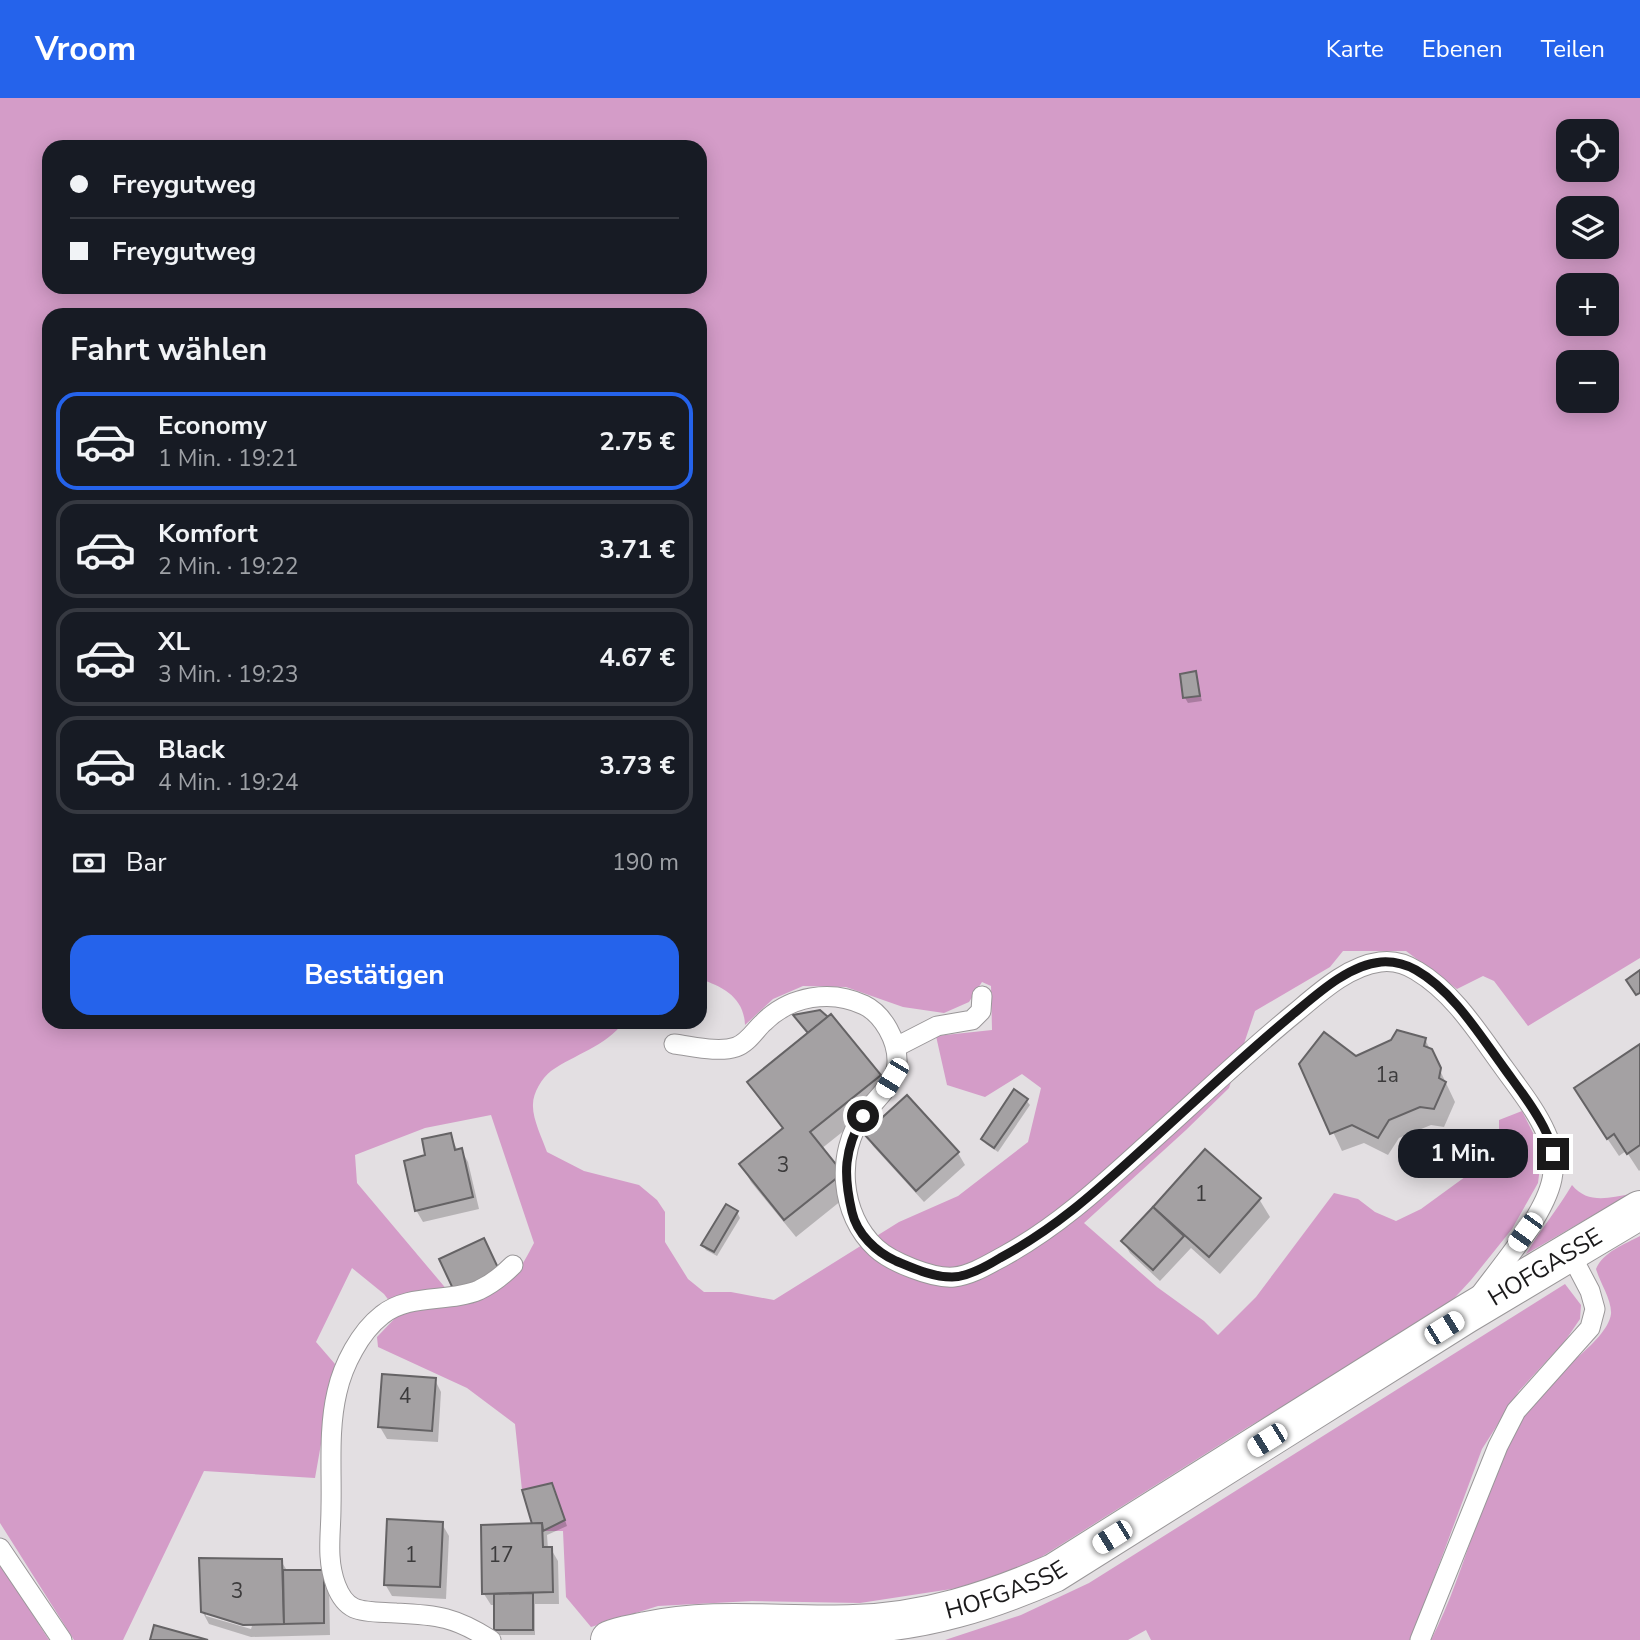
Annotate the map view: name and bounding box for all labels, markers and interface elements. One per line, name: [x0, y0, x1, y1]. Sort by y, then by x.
text: Vroom: [35, 27, 136, 72]
text: Karte: [1326, 33, 1384, 65]
text: Ebenen: [1422, 33, 1503, 65]
text: Teilen: [1541, 33, 1605, 65]
map controls: [1556, 119, 1619, 413]
button: locate: [1556, 119, 1619, 182]
text: Freygutweg: [112, 167, 256, 202]
button: layers: [1556, 196, 1619, 259]
text: Freygutweg: [112, 234, 256, 269]
button: +: [1556, 273, 1619, 336]
text: Fahrt wählen: [70, 328, 267, 371]
button: −: [1556, 350, 1619, 413]
text: Economy: [158, 408, 267, 443]
icon: car: [74, 410, 137, 473]
text: 2.75 €: [599, 424, 675, 459]
text: 1 Min. · 19:21: [158, 443, 299, 474]
text: Komfort: [158, 516, 258, 551]
icon: car: [74, 518, 137, 581]
text: 3.71 €: [599, 532, 675, 567]
text: 2 Min. · 19:22: [158, 551, 299, 582]
text: XL: [158, 624, 190, 659]
icon: car: [74, 626, 137, 689]
text: 4.67 €: [599, 640, 675, 675]
text: 3 Min. · 19:23: [158, 659, 299, 690]
text: Black: [158, 732, 225, 767]
icon: car: [74, 734, 137, 797]
text: 3.73 €: [599, 748, 675, 783]
text: 4 Min. · 19:24: [158, 767, 299, 798]
icon: cash: [70, 844, 108, 882]
text: Bar: [126, 845, 167, 880]
text: 190 m: [612, 847, 679, 878]
button: Bestätigen: [70, 935, 679, 1015]
car: [873, 1055, 912, 1101]
house number: 1a: [1375, 1061, 1399, 1089]
route start: [847, 1100, 879, 1132]
callout: 1 Min.: [1399, 1130, 1528, 1178]
text: 1 Min.: [1431, 1138, 1496, 1169]
route end: [1537, 1138, 1569, 1170]
house number: 3: [777, 1151, 789, 1179]
house number: 1: [1195, 1180, 1207, 1208]
car: [1505, 1209, 1546, 1255]
street label: HOFGASSE: [1482, 1220, 1608, 1313]
car: [1421, 1308, 1468, 1348]
house number: 4: [399, 1382, 411, 1410]
car: [1244, 1420, 1291, 1460]
car: [1089, 1517, 1136, 1557]
house number: 1: [405, 1541, 417, 1569]
house number: 17: [488, 1541, 514, 1569]
street label: HOFGASSE: [941, 1553, 1073, 1627]
house number: 3: [231, 1577, 243, 1605]

